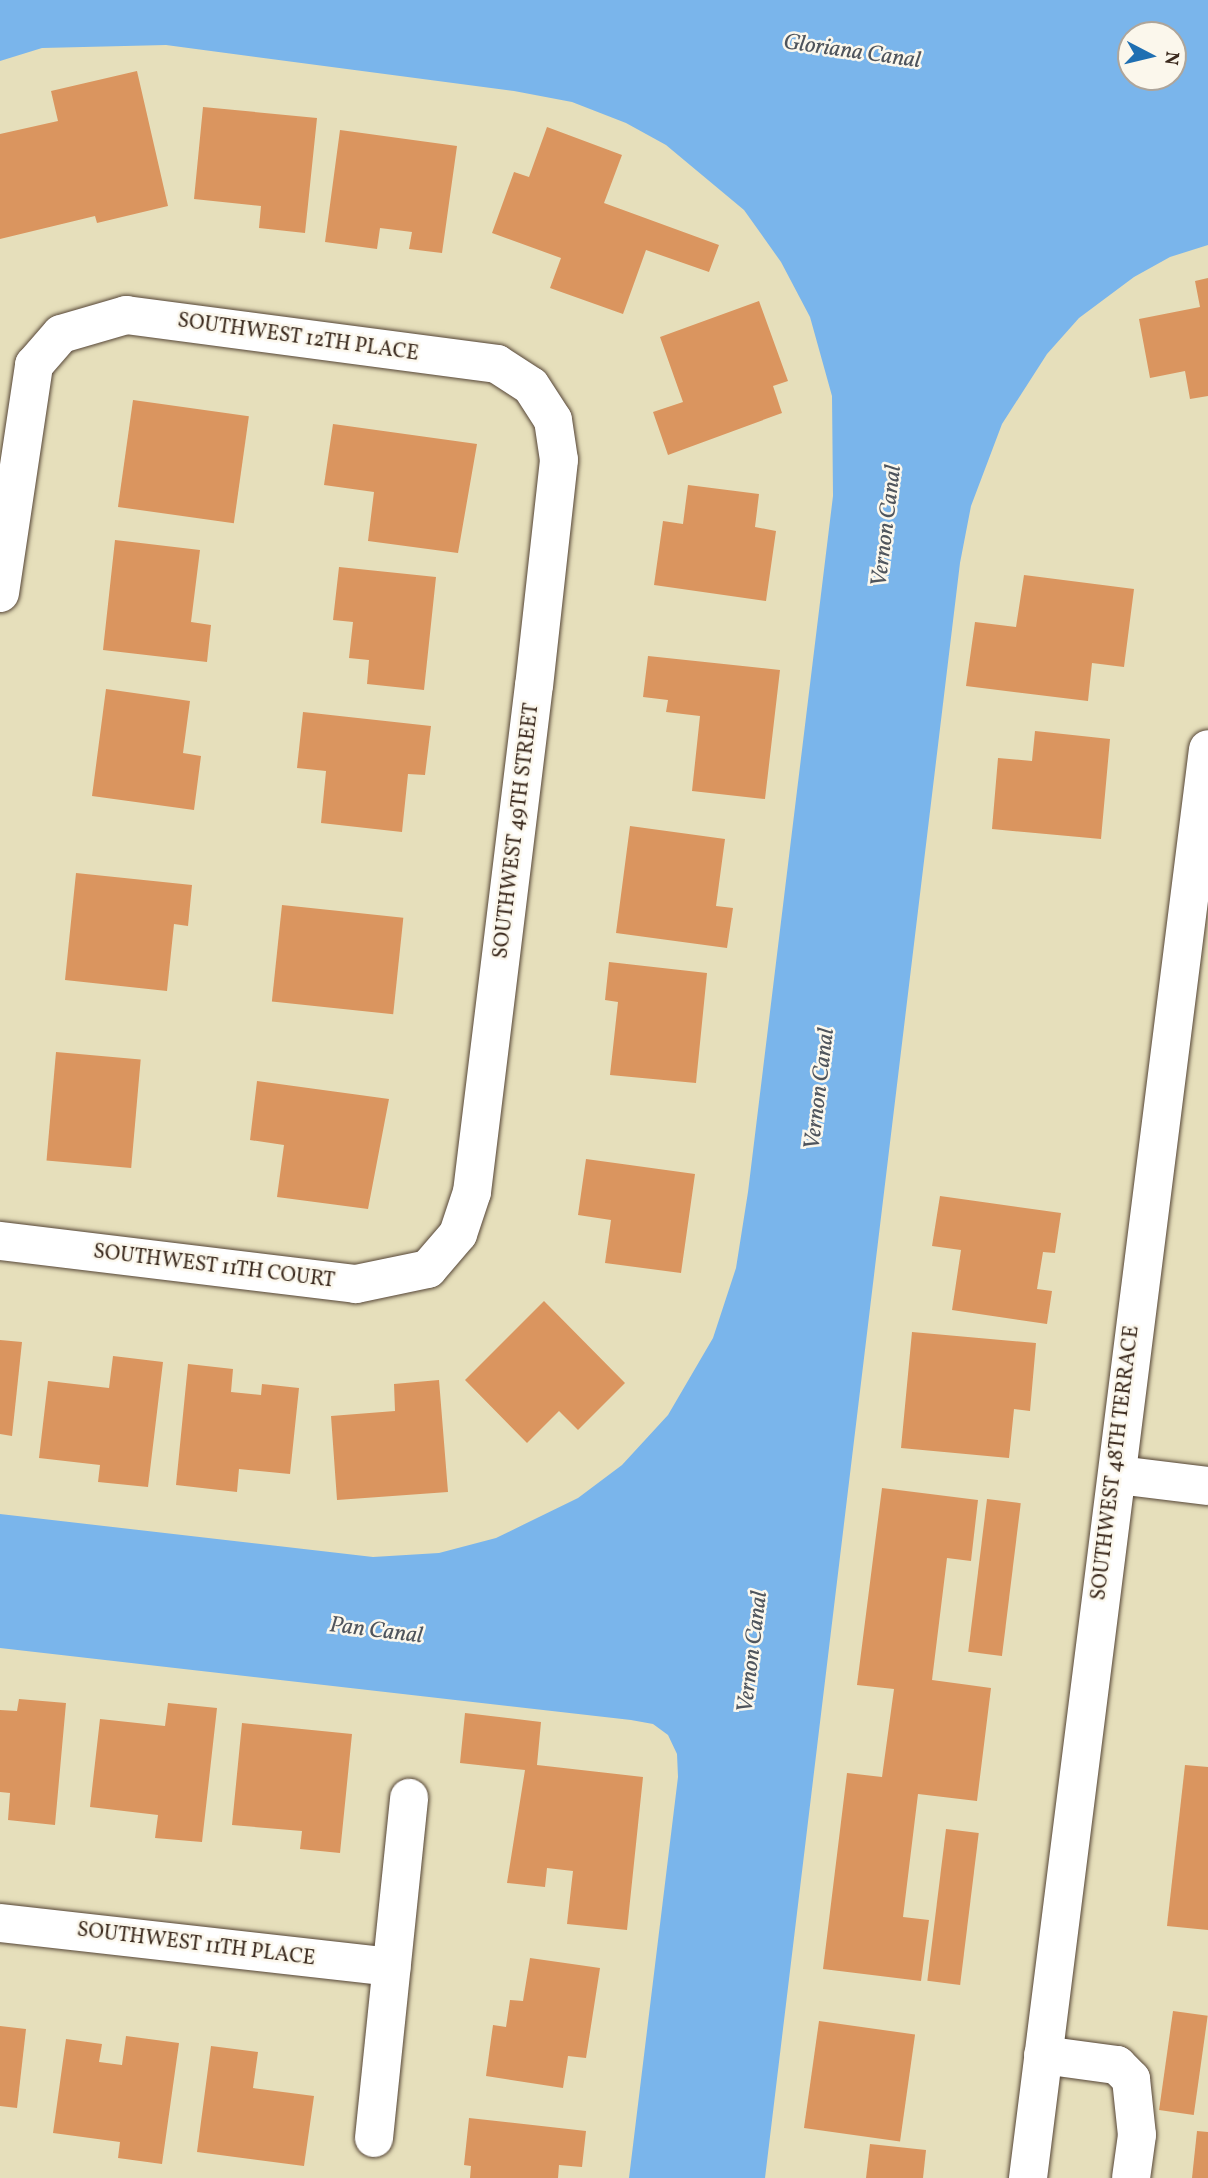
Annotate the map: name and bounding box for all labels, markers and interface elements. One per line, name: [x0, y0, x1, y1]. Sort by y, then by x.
north arrow: [1117, 21, 1187, 91]
water label: Gloriana Canal: [782, 29, 922, 75]
text: N: [1157, 50, 1185, 67]
street label: SOUTHWEST 12TH PLACE: [175, 309, 421, 367]
water label: Vernon Canal: [866, 463, 908, 589]
street label: SOUTHWEST 49TH STREET: [489, 701, 545, 961]
water label: Vernon Canal: [799, 1026, 841, 1152]
street label: SOUTHWEST 11TH COURT: [91, 1240, 337, 1294]
street label: SOUTHWEST 48TH TERRACE: [1087, 1324, 1145, 1602]
water label: Vernon Canal: [732, 1589, 774, 1715]
water label: Pan Canal: [328, 1612, 424, 1650]
street label: SOUTHWEST 11TH PLACE: [75, 1918, 317, 1972]

